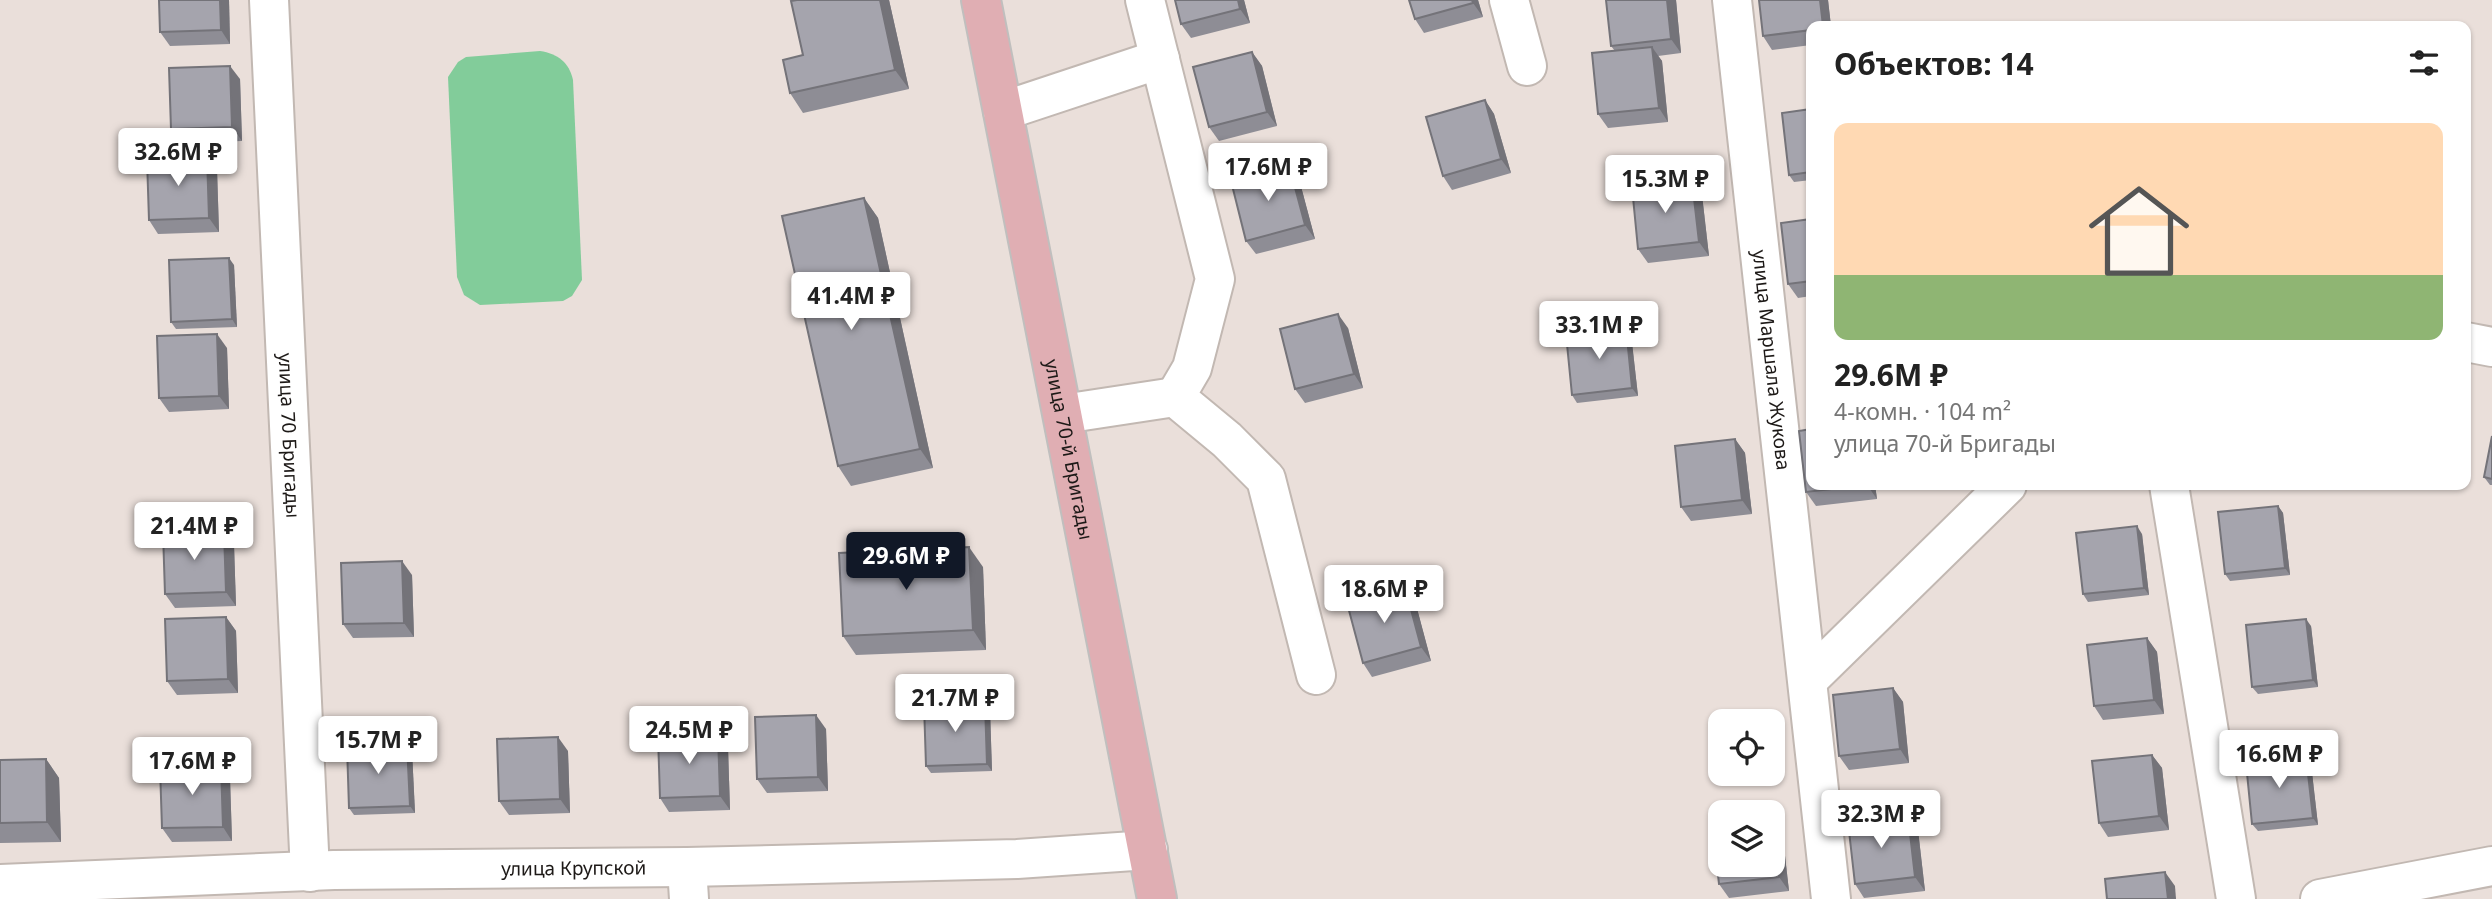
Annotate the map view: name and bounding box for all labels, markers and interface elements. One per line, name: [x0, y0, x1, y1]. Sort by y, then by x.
text: Объектов: 14: [1834, 43, 2034, 84]
icon: filters: [2405, 44, 2443, 82]
pin: 32.6M ₽: [113, 128, 243, 188]
text: 32.6M ₽: [134, 135, 222, 167]
pin: 17.6M ₽: [1203, 144, 1333, 203]
text: 17.6M ₽: [1224, 150, 1312, 182]
pin: 15.3M ₽: [1600, 156, 1730, 215]
text: 15.3M ₽: [1621, 162, 1709, 194]
icon: home: [2076, 168, 2202, 294]
street label: улица Маршала Жукова: [1747, 248, 1797, 471]
pin: 41.4M ₽: [786, 272, 916, 332]
text: 41.4M ₽: [807, 279, 895, 311]
pin: 33.1M ₽: [1534, 302, 1664, 361]
text: 33.1M ₽: [1555, 308, 1643, 340]
street label: улица 70 Бригады: [273, 352, 306, 519]
text: 29.6M ₽: [1834, 354, 1948, 395]
street label: улица 70-й Бригады: [1039, 357, 1099, 542]
text: 4-комн. · 104 m²: [1834, 395, 2011, 427]
text: улица 70-й Бригады: [1834, 427, 2056, 459]
pin: 21.4M ₽: [129, 503, 259, 562]
text: 21.4M ₽: [150, 509, 238, 541]
pin: 29.6M ₽: [841, 532, 971, 592]
text: 29.6M ₽: [862, 539, 950, 571]
pin: 18.6M ₽: [1319, 566, 1449, 625]
text: 18.6M ₽: [1340, 572, 1428, 604]
pin: 21.7M ₽: [890, 674, 1020, 734]
text: 21.7M ₽: [911, 681, 999, 713]
pin: 24.5M ₽: [624, 706, 754, 766]
map controls: [1708, 709, 1785, 877]
button: locate: [1708, 709, 1785, 786]
text: 24.5M ₽: [645, 713, 733, 745]
pin: 15.7M ₽: [313, 716, 443, 776]
text: 15.7M ₽: [334, 723, 422, 755]
pin: 16.6M ₽: [2214, 730, 2344, 790]
text: 16.6M ₽: [2235, 737, 2323, 769]
pin: 17.6M ₽: [127, 738, 257, 797]
text: 17.6M ₽: [148, 744, 236, 776]
pin: 32.3M ₽: [1816, 790, 1946, 850]
text: 32.3M ₽: [1837, 797, 1925, 829]
button: layers: [1708, 800, 1785, 877]
street label: улица Крупской: [501, 854, 646, 882]

